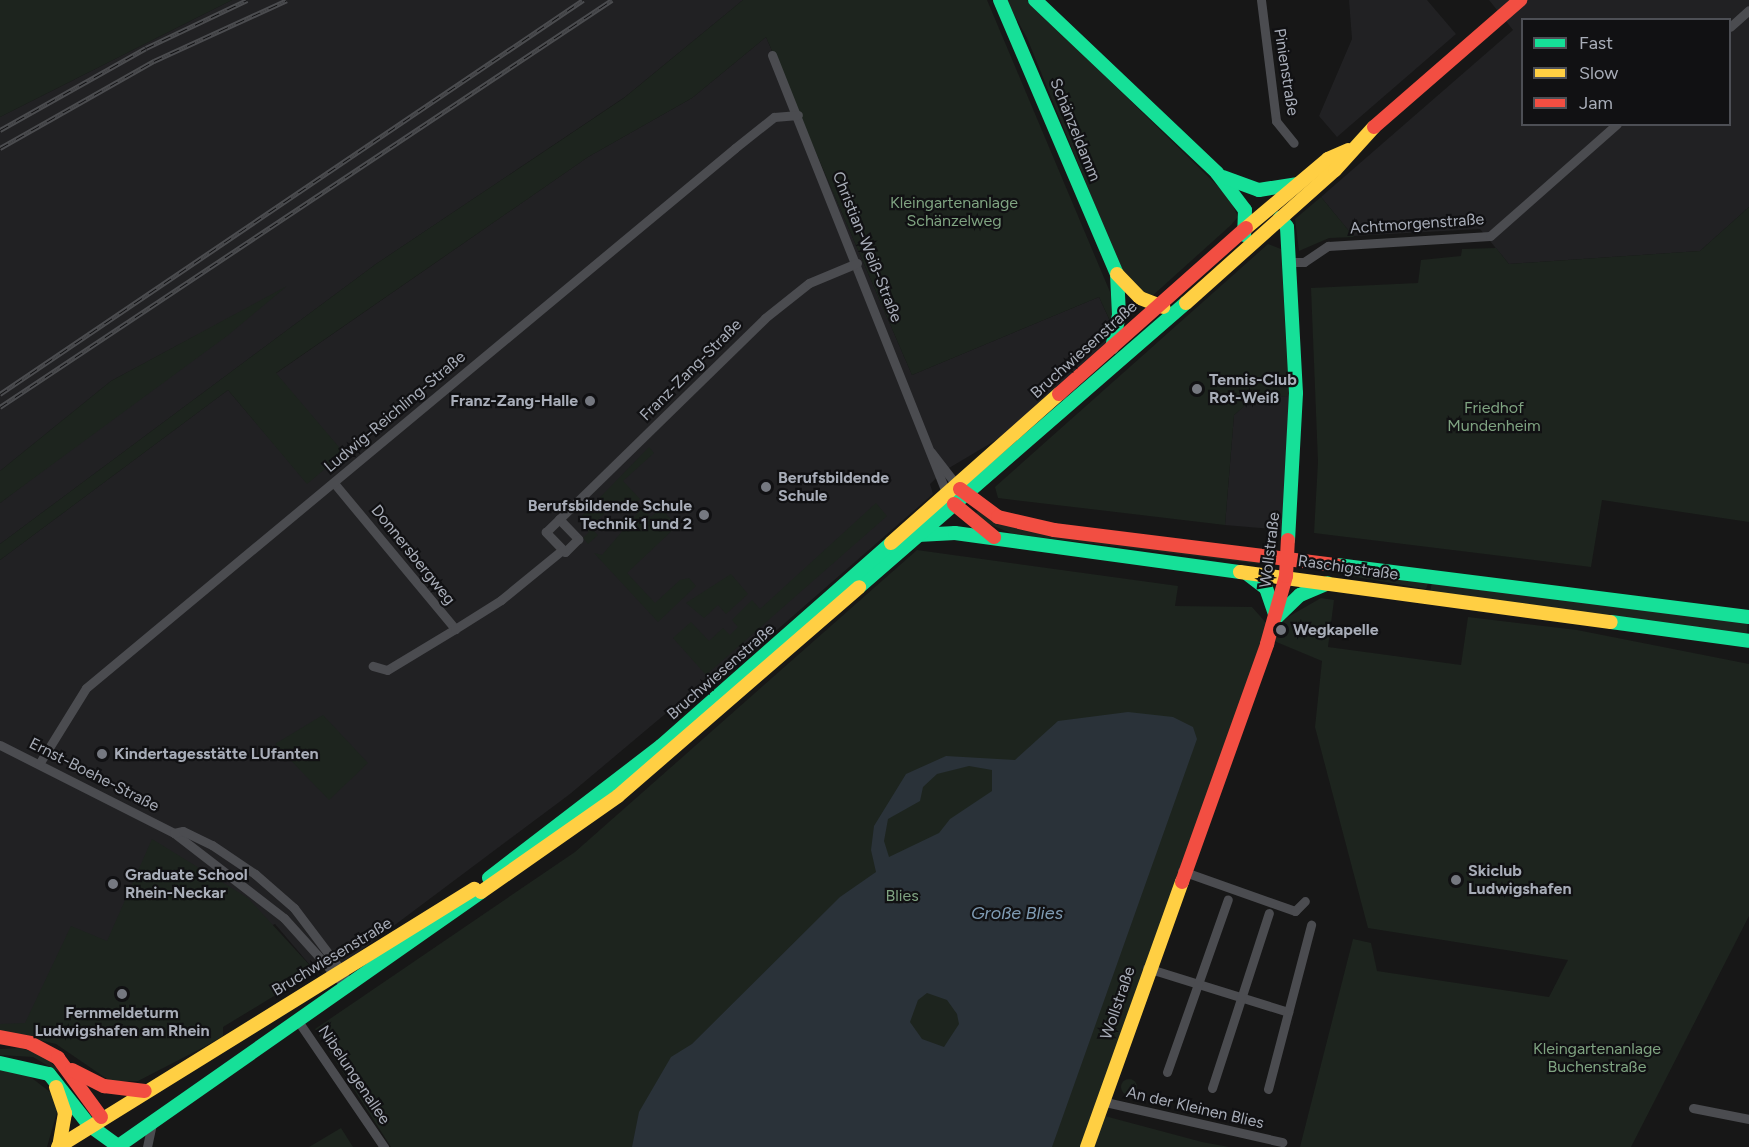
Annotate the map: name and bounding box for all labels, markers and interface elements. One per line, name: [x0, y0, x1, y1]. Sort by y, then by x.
legend: [1521, 18, 1731, 126]
street label: Pinienstraße: [1270, 27, 1302, 117]
text: Fast: [1579, 32, 1613, 54]
text: Slow: [1579, 62, 1618, 84]
street label: Schänzeldamm: [1046, 76, 1104, 184]
text: Jam: [1579, 92, 1613, 114]
street label: Christian-Weiß-Straße: [828, 169, 906, 325]
park label: Kleingartenanlage Schänzelweg: [890, 193, 1018, 231]
street label: Achtmorgenstraße: [1349, 210, 1485, 238]
street label: Bruchwiesenstraße: [1027, 297, 1141, 403]
street label: Franz-Zang-Straße: [636, 315, 746, 425]
street label: Ludwig-Reichling-Straße: [320, 347, 470, 477]
place label: Tennis-Club Rot-Weiß: [1209, 370, 1297, 408]
marker: Tennis-Club Rot-Weiß: [1190, 382, 1204, 396]
place label: Franz-Zang-Halle: [450, 391, 578, 411]
marker: Franz-Zang-Halle: [583, 394, 597, 408]
park label: Friedhof Mundenheim: [1447, 398, 1541, 436]
place label: Berufsbildende Schule: [778, 468, 889, 506]
marker: Berufsbildende Schule: [759, 480, 773, 494]
place label: Berufsbildende Schule Technik 1 und 2: [528, 496, 692, 534]
street label: Donnersbergweg: [367, 501, 459, 609]
marker: Berufsbildende Schule Technik 1 und 2: [697, 508, 711, 522]
street label: Wollstraße: [1256, 511, 1284, 589]
street label: Raschigstraße: [1297, 551, 1399, 585]
street label: Bruchwiesenstraße: [663, 620, 779, 724]
place label: Wegkapelle: [1293, 620, 1378, 640]
marker: Wegkapelle: [1274, 623, 1288, 637]
street label: Ernst-Boehe-Straße: [26, 734, 162, 816]
place label: Kindertagesstätte LUfanten: [114, 744, 319, 764]
marker: Kindertagesstätte LUfanten: [95, 747, 109, 761]
place label: Skiclub Ludwigshafen: [1468, 861, 1572, 899]
place label: Graduate School Rhein-Neckar: [125, 865, 248, 903]
marker: Skiclub Ludwigshafen: [1449, 873, 1463, 887]
marker: Graduate School Rhein-Neckar: [106, 877, 120, 891]
park label: Blies: [885, 886, 919, 906]
water label: Große Blies: [971, 902, 1063, 924]
street label: Bruchwiesenstraße: [269, 914, 395, 1000]
street label: Wollstraße: [1097, 964, 1139, 1042]
marker: Fernmeldeturm Ludwigshafen am Rhein: [115, 987, 129, 1001]
place label: Fernmeldeturm Ludwigshafen am Rhein: [34, 1003, 210, 1041]
street label: Nibelungenallee: [314, 1022, 394, 1128]
park label: Kleingartenanlage Buchenstraße: [1533, 1039, 1661, 1077]
street label: An der Kleinen Blies: [1124, 1083, 1266, 1133]

